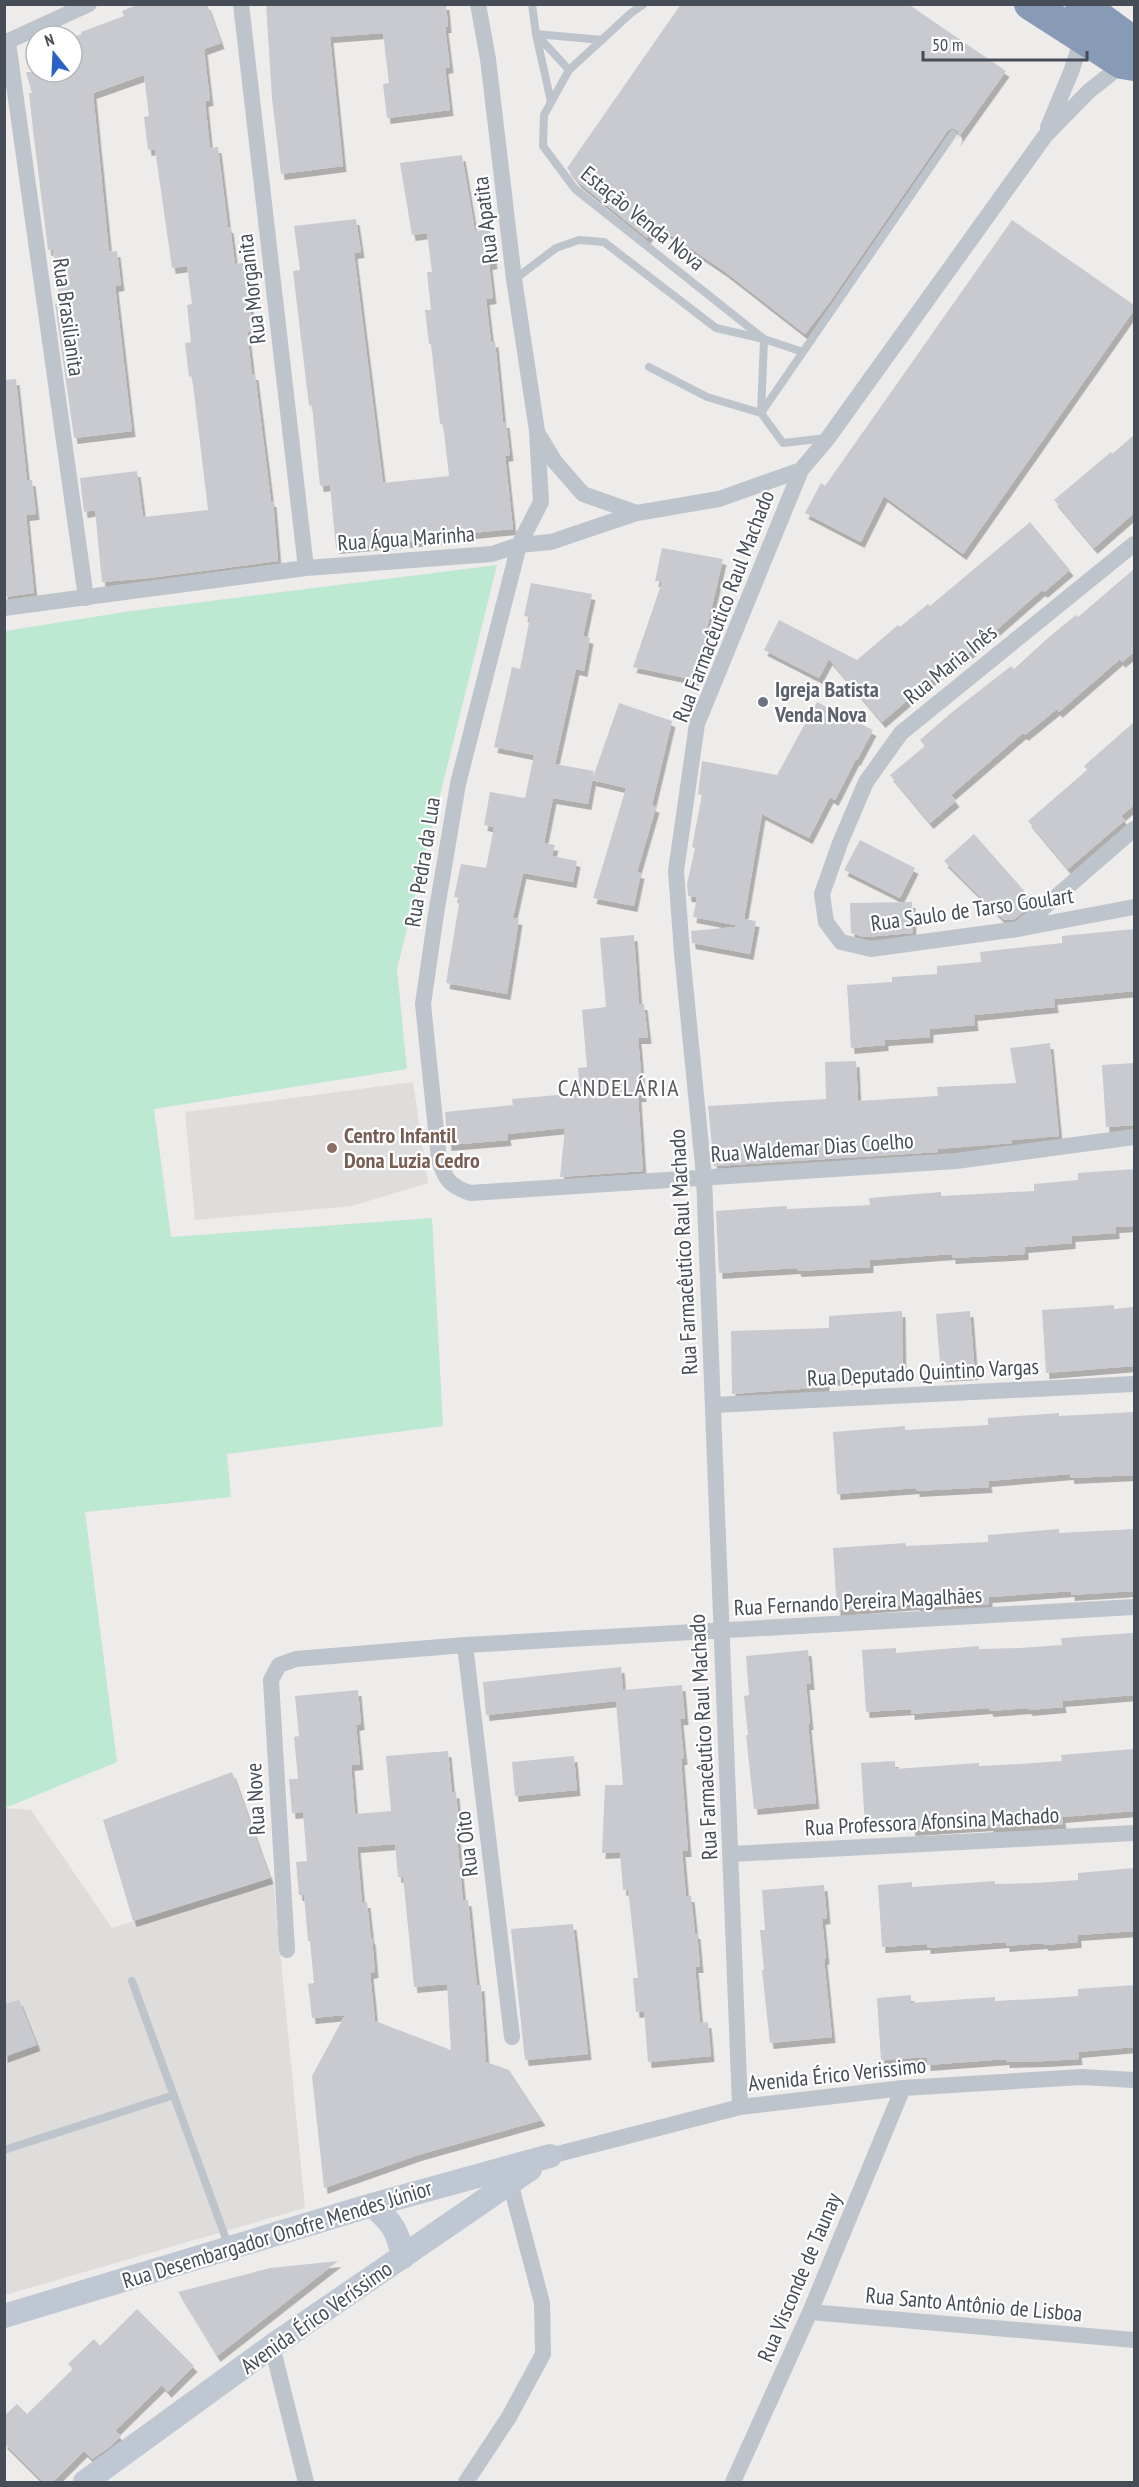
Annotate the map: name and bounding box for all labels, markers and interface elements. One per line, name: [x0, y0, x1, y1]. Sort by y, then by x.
north arrow: [24, 24, 84, 84]
scale bar: [923, 24, 1086, 62]
text: N: [42, 29, 57, 51]
text: 50 m: [932, 33, 964, 56]
street label: Estação Venda Nova: [575, 160, 711, 276]
street label: Rua Apatita: [466, 175, 504, 265]
street label: Rua Morganita: [230, 232, 272, 346]
street label: Rua Brasilianita: [47, 256, 91, 378]
street label: Rua Farmacêutico Raul Machado: [666, 486, 780, 726]
street label: Rua Água Marinha: [336, 519, 476, 557]
street label: Rua Maria Inês: [898, 618, 1002, 710]
place label: Igreja Batista Venda Nova: [774, 675, 879, 728]
marker: Igreja Batista Venda Nova: [756, 695, 770, 709]
street label: Rua Pedra da Lua: [398, 795, 446, 929]
street label: Rua Saulo de Tarso Goulart: [869, 881, 1075, 937]
district label: CANDELÁRIA: [558, 1072, 680, 1103]
place label: Centro Infantil Dona Luzia Cedro: [344, 1121, 480, 1174]
street label: Rua Waldemar Dias Coelho: [710, 1126, 914, 1168]
street label: Rua Farmacêutico Raul Machado: [663, 1128, 703, 1376]
marker: Centro Infantil Dona Luzia Cedro: [325, 1141, 339, 1155]
street label: Rua Deputado Quintino Vargas: [806, 1352, 1040, 1392]
street label: Rua Fernando Pereira Magalhães: [733, 1581, 983, 1621]
street label: Rua Farmacêutico Raul Machado: [683, 1613, 723, 1861]
street label: Rua Nove: [239, 1762, 271, 1836]
street label: Rua Professora Afonsina Machado: [804, 1800, 1060, 1842]
street label: Rua Oito: [448, 1810, 484, 1878]
street label: Avenida Érico Verissimo: [747, 2051, 927, 2097]
street label: Rua Desembargador Onofre Mendes Júnior: [119, 2174, 435, 2294]
street label: Rua Visconde de Taunay: [751, 2188, 848, 2366]
street label: Avenida Érico Veríssimo: [235, 2254, 397, 2380]
street label: Rua Santo Antônio de Lisboa: [864, 2281, 1084, 2327]

